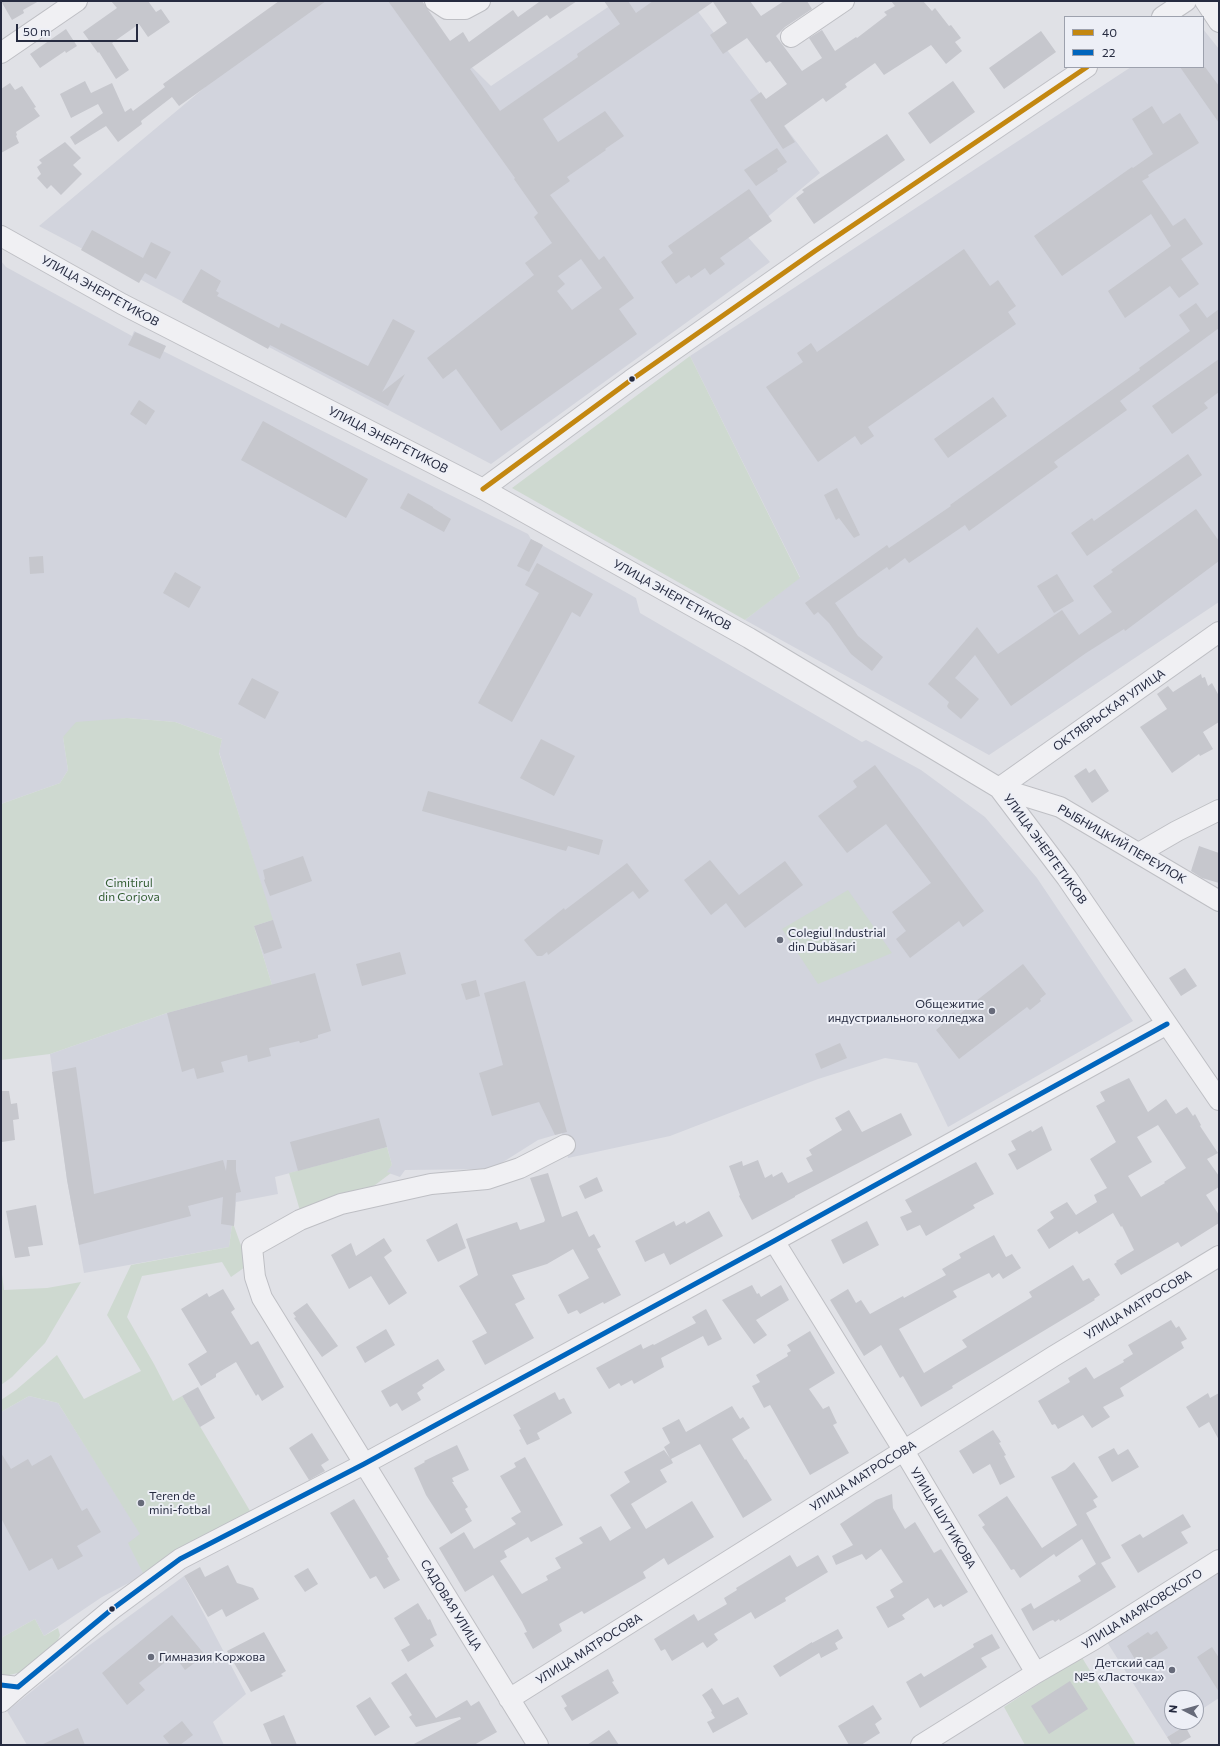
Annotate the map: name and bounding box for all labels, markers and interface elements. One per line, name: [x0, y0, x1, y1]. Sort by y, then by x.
scale bar: [18, 16, 140, 42]
legend: [1064, 16, 1204, 68]
text: 50 m: [23, 24, 51, 38]
text: 40: [1102, 25, 1117, 39]
text: 22: [1102, 45, 1115, 59]
street label: УЛИЦА ЭНЕРГЕТИКОВ: [39, 253, 161, 329]
unlabelled marker: [627, 374, 637, 384]
street label: УЛИЦА ЭНЕРГЕТИКОВ: [326, 403, 450, 477]
street label: УЛИЦА ЭНЕРГЕТИКОВ: [611, 557, 733, 633]
street label: ОКТЯБРЬСКАЯ УЛИЦА: [1050, 666, 1168, 754]
street label: УЛИЦА ЭНЕРГЕТИКОВ: [1000, 791, 1090, 907]
street label: РЫБНИЦКИЙ ПЕРЕУЛОК: [1055, 801, 1189, 887]
park label: Cimitirul din Corjova: [98, 876, 160, 904]
place label: Colegiul Industrial din Dubăsari: [788, 926, 886, 954]
marker: Colegiul Industrial din Dubăsari: [775, 935, 785, 945]
place label: Общежитие индустриального колледжа: [828, 997, 984, 1025]
marker: Общежитие индустриального колледжа: [987, 1006, 997, 1016]
street label: УЛИЦА МАТРОСОВА: [1082, 1267, 1194, 1343]
street label: УЛИЦА МАТРОСОВА: [807, 1437, 919, 1515]
street label: УЛИЦА ШУТИКОВА: [907, 1465, 979, 1571]
place label: Teren de mini-fotbal: [149, 1489, 210, 1517]
marker: Teren de mini-fotbal: [136, 1498, 146, 1508]
street label: САДОВАЯ УЛИЦА: [417, 1557, 485, 1653]
street label: УЛИЦА МАЯКОВСКОГО: [1079, 1566, 1205, 1652]
unlabelled marker: [107, 1604, 117, 1614]
street label: УЛИЦА МАТРОСОВА: [533, 1610, 645, 1688]
place label: Гимназия Коржова: [159, 1650, 265, 1664]
marker: Гимназия Коржова: [146, 1652, 156, 1662]
place label: Детский сад №5 «Ласточка»: [1074, 1656, 1164, 1684]
marker: Детский сад №5 «Ласточка»: [1167, 1665, 1177, 1675]
north arrow: [1164, 1690, 1204, 1730]
text: N: [1166, 1704, 1179, 1714]

